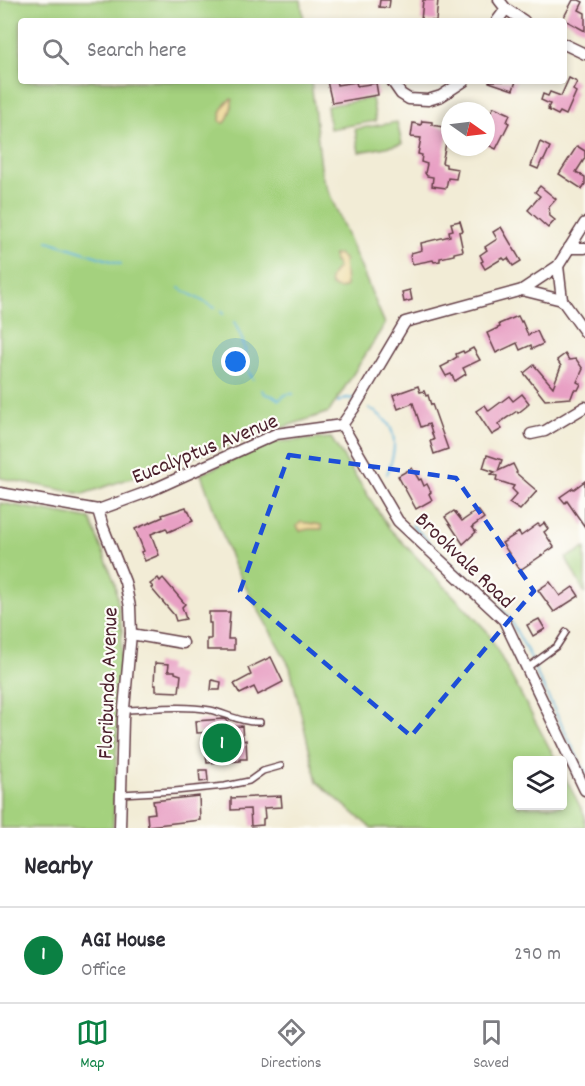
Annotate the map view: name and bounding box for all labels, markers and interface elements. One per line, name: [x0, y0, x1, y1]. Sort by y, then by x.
search box: [18, 18, 567, 84]
icon: search: [39, 35, 72, 68]
text: Search here: [87, 36, 186, 67]
north arrow: [441, 102, 495, 156]
your location: [221, 347, 250, 376]
street label: Eucalyptus Avenue: [128, 407, 283, 494]
street label: Brookvale Road: [407, 506, 520, 617]
street label: Floribunda Avenue: [91, 607, 128, 760]
pin: 1: [202, 720, 242, 766]
map controls: [513, 756, 567, 810]
button: layers: [513, 756, 567, 810]
text: Nearby: [24, 849, 92, 886]
text: AGI House: [81, 926, 165, 957]
text: 1: [41, 941, 46, 969]
text: 290 m: [514, 941, 561, 969]
text: Office: [81, 957, 126, 985]
tab: Map: [76, 1016, 109, 1075]
tab: Directions: [261, 1016, 321, 1075]
tab: Saved: [473, 1016, 509, 1075]

